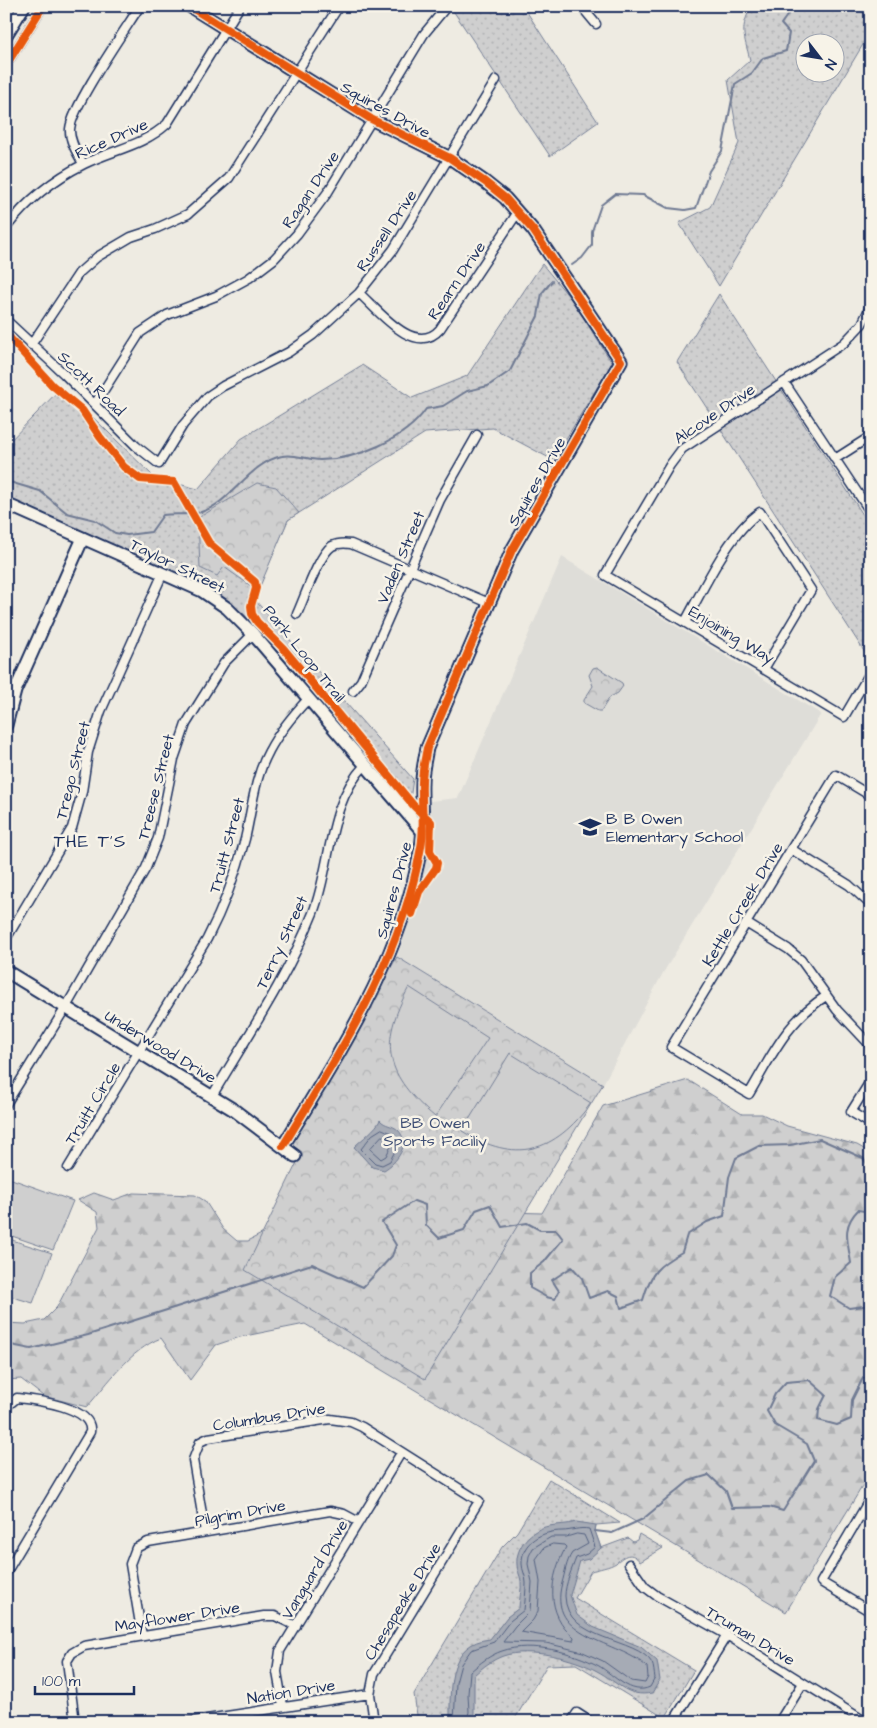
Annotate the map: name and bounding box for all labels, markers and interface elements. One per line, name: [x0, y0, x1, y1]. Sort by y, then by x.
north arrow: [794, 32, 844, 82]
text: N: [819, 55, 841, 73]
street label: Squires Drive: [337, 76, 435, 144]
street label: Rice Drive: [71, 113, 152, 165]
street label: Ragan Drive: [277, 146, 346, 233]
street label: Russell Drive: [351, 185, 422, 276]
street label: Rearn Drive: [423, 237, 491, 324]
street label: Scott Road: [53, 346, 130, 421]
street label: Alcove Drive: [670, 378, 760, 449]
street label: Squires Drive: [502, 433, 571, 530]
street label: Vaden Street: [371, 507, 431, 607]
street label: Taylor Street: [126, 533, 229, 599]
street label: Park Loop Trail: [258, 600, 350, 707]
street label: Enjoining Way: [684, 601, 779, 670]
street label: Trego Street: [50, 718, 97, 822]
street label: Treese Street: [132, 731, 180, 843]
street label: Truitt Street: [204, 795, 250, 895]
place label: B B Owen Elementary School: [606, 808, 743, 849]
school or university icon: B B Owen Elementary School: [577, 814, 603, 840]
district label: THE T'S: [54, 829, 126, 854]
street label: Kettle Creek Drive: [697, 838, 789, 971]
street label: Squires Drive: [370, 839, 418, 941]
street label: Terry Street: [251, 892, 314, 993]
street label: Underwood Drive: [100, 1005, 221, 1089]
street label: Truitt Circle: [60, 1058, 126, 1149]
park label: BB Owen Sports Faciliy: [383, 1112, 487, 1153]
street label: Columbus Drive: [211, 1397, 327, 1437]
street label: Pilgrim Drive: [193, 1494, 288, 1533]
street label: Vanguard Drive: [276, 1515, 354, 1624]
street label: Chesapeake Drive: [359, 1538, 447, 1664]
street label: Mayflower Drive: [113, 1596, 242, 1639]
street label: Truman Drive: [702, 1601, 800, 1671]
scale bar: [35, 1663, 134, 1695]
text: 100 m: [42, 1671, 81, 1692]
street label: Nation Drive: [245, 1674, 337, 1710]

